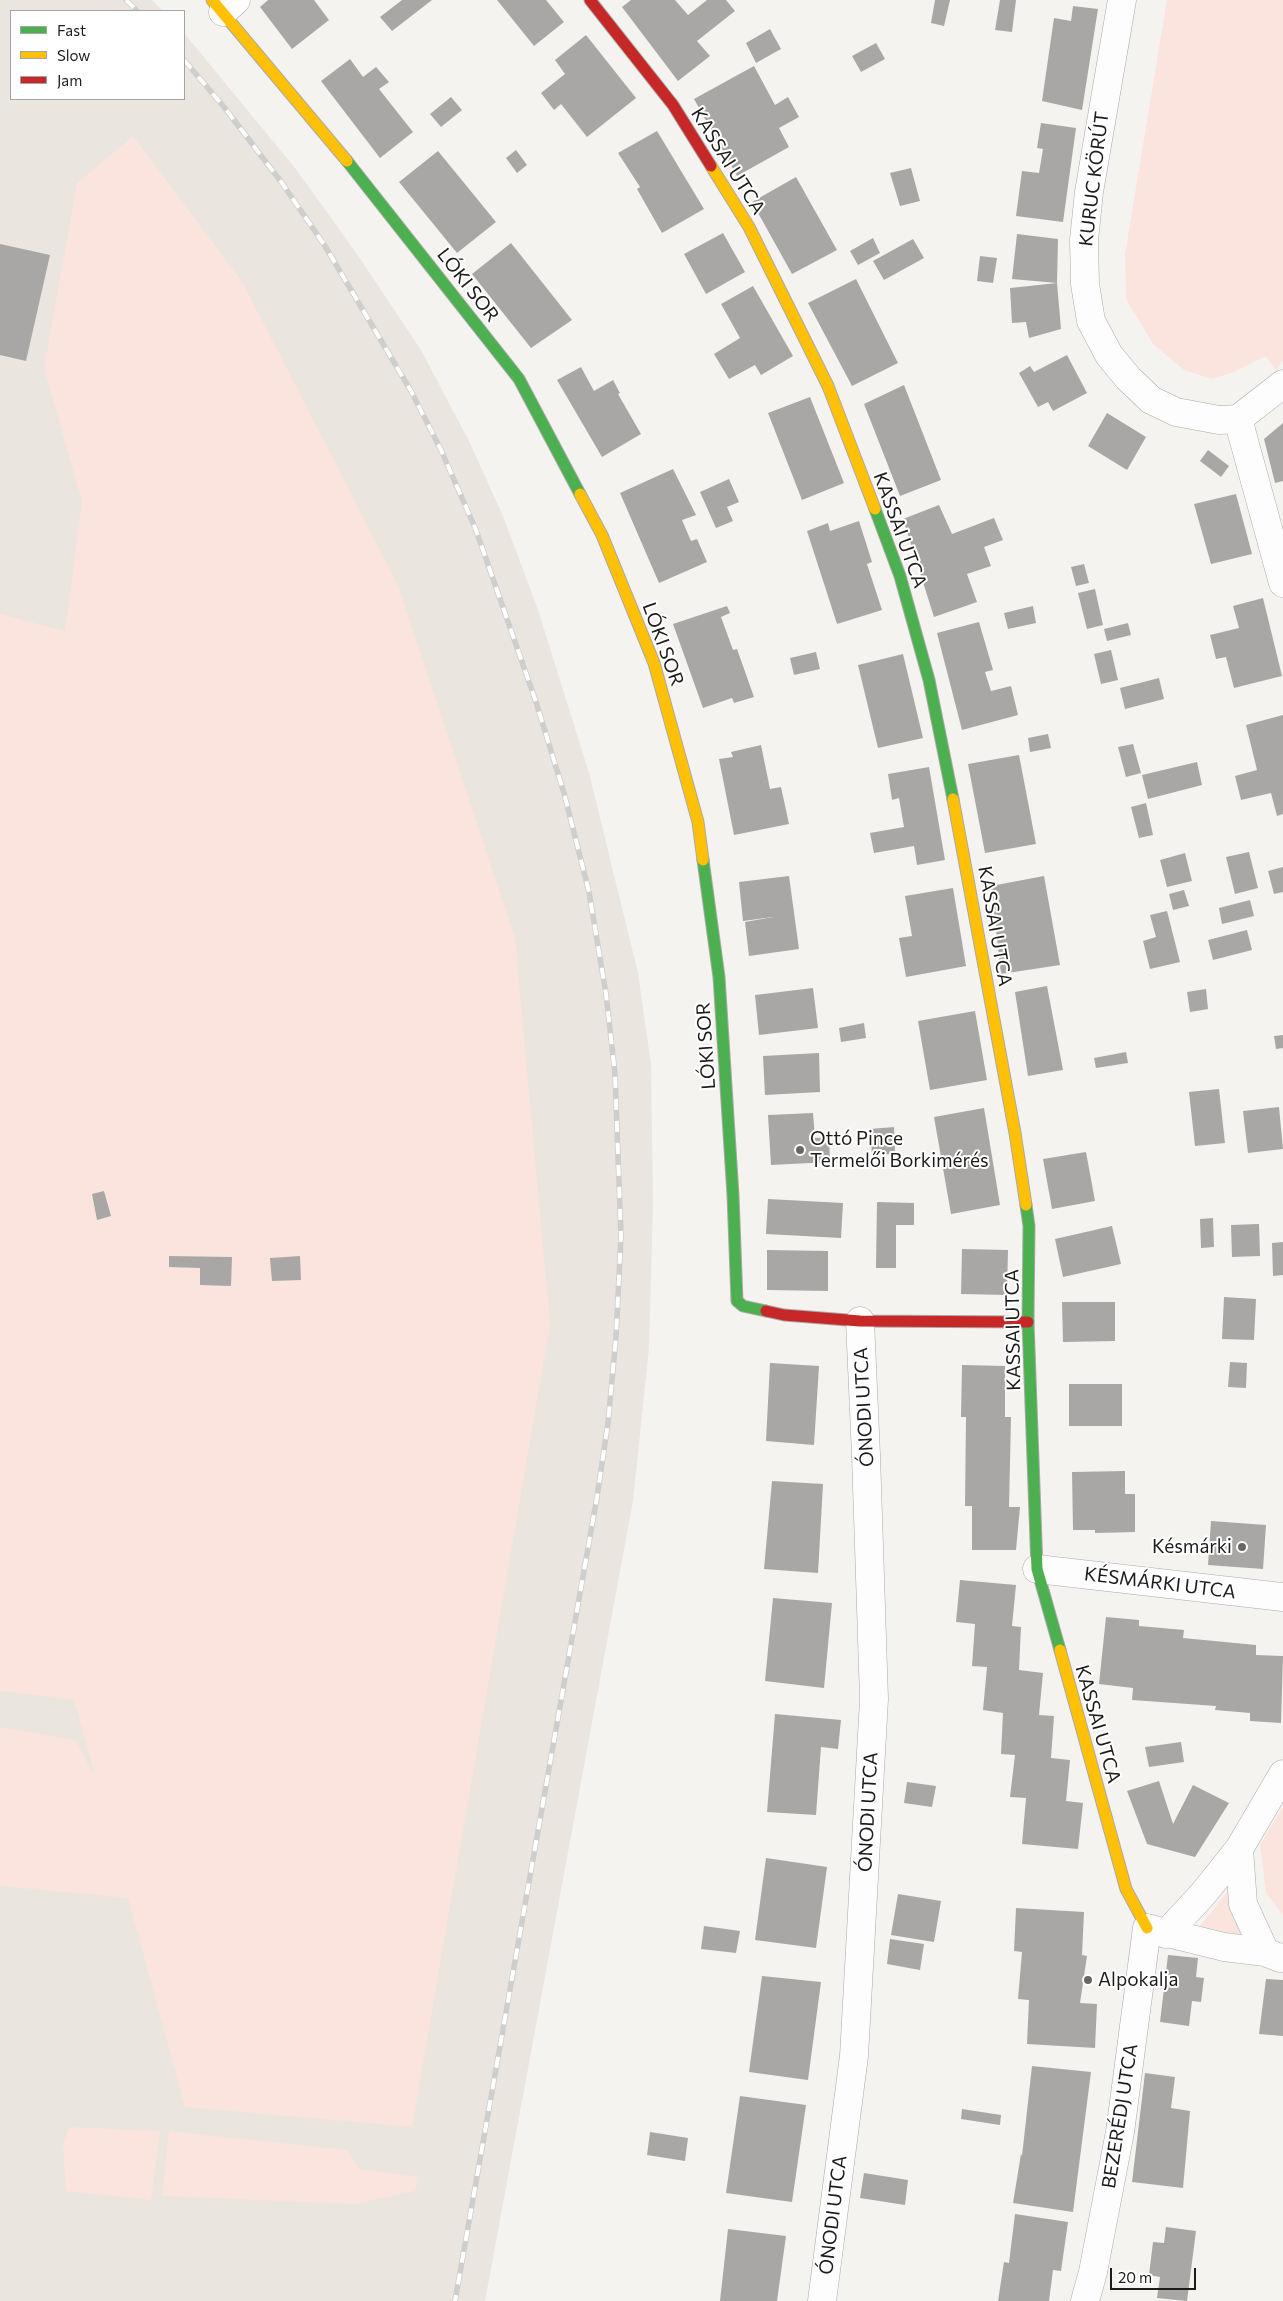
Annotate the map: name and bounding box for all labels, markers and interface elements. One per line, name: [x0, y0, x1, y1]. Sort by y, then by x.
legend: [10, 10, 185, 100]
text: Fast: [57, 21, 86, 39]
text: Slow: [57, 46, 90, 64]
text: Jam: [57, 71, 82, 89]
street label: KASSAI UTCA: [686, 103, 770, 219]
street label: KURUC KÖRÚT: [1074, 110, 1114, 248]
street label: LÓKI SOR: [432, 244, 504, 326]
street label: KASSAI UTCA: [868, 469, 932, 591]
street label: LÓKI SOR: [637, 599, 689, 689]
street label: KASSAI UTCA: [973, 864, 1017, 988]
street label: LÓKI SOR: [692, 1002, 720, 1090]
place label: Ottó Pince Termelői Borkimérés: [810, 1128, 989, 1172]
marker: Ottó Pince Termelői Borkimérés: [794, 1144, 806, 1156]
street label: KASSAI UTCA: [1001, 1269, 1025, 1391]
street label: ÓNODI UTCA: [849, 1347, 879, 1467]
place label: Késmárki: [1152, 1536, 1232, 1558]
marker: Késmárki: [1236, 1541, 1248, 1553]
street label: KÉSMÁRKI UTCA: [1083, 1562, 1237, 1604]
street label: KASSAI UTCA: [1070, 1662, 1126, 1786]
street label: ÓNODI UTCA: [853, 1752, 883, 1872]
place label: Alpokalja: [1098, 1969, 1178, 1991]
marker: Alpokalja: [1082, 1974, 1094, 1986]
street label: BEZERÉDJ UTCA: [1097, 2042, 1143, 2190]
street label: ÓNODI UTCA: [814, 2154, 852, 2276]
scale bar: [1113, 2258, 1199, 2290]
text: 20 m: [1118, 2268, 1152, 2286]

